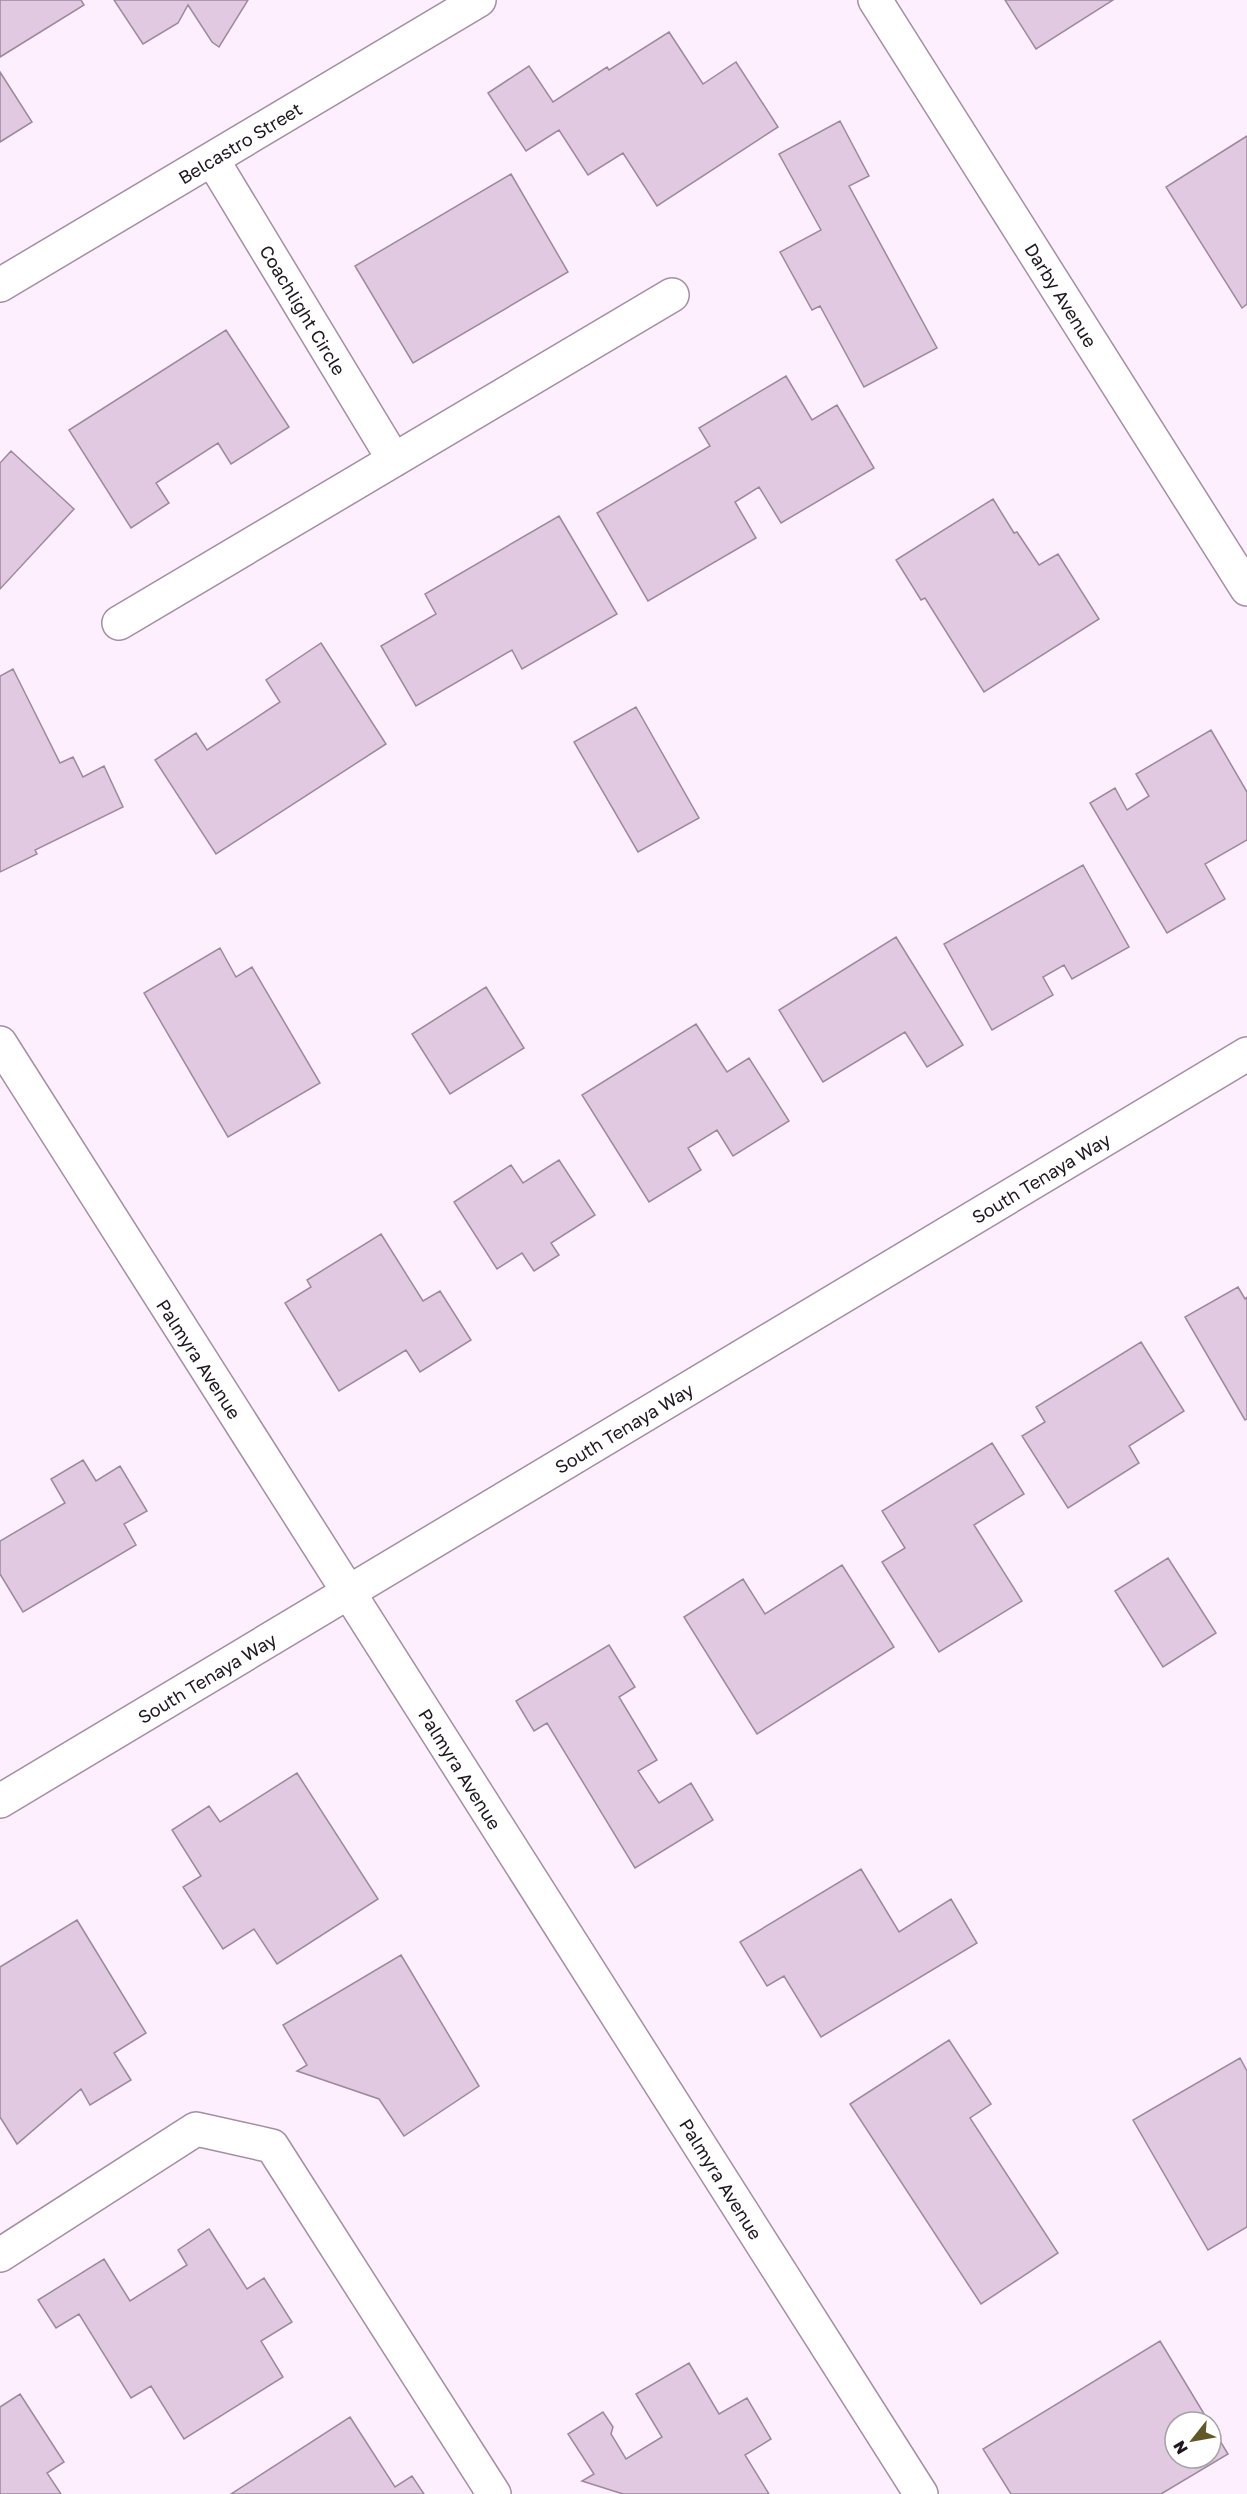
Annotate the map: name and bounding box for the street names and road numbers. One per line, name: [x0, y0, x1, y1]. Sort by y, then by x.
street label: Belcastro Street: [174, 97, 306, 189]
street label: Darby Avenue: [1020, 239, 1102, 351]
street label: Coachlight Circle: [255, 241, 351, 379]
street label: South Tenaya Way: [968, 1128, 1114, 1228]
street label: Palmyra Avenue: [152, 1295, 246, 1423]
street label: South Tenaya Way: [551, 1378, 697, 1478]
street label: South Tenaya Way: [134, 1628, 280, 1728]
street label: Palmyra Avenue: [414, 1705, 506, 1833]
street label: Palmyra Avenue: [675, 2115, 767, 2243]

